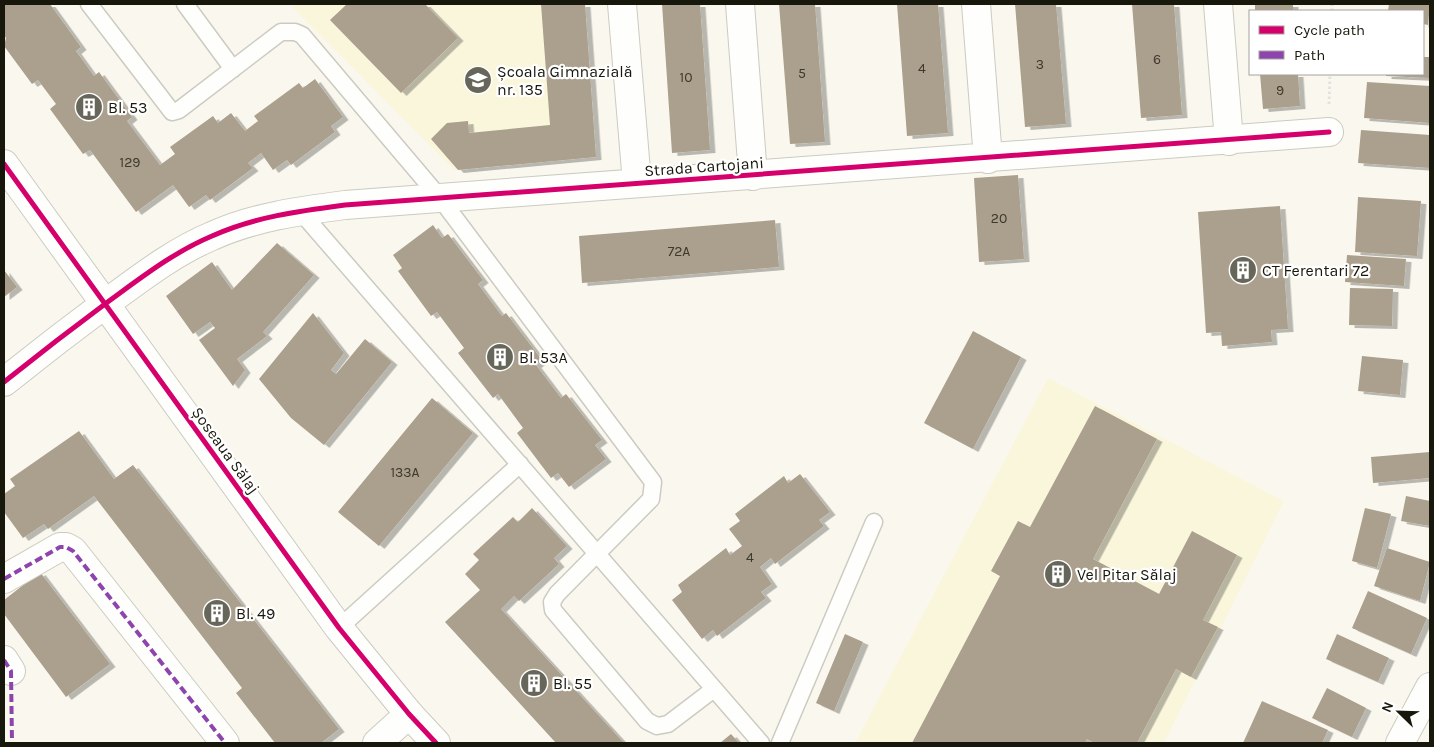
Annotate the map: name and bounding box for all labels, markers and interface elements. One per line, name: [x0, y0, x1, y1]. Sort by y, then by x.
legend: [1249, 10, 1424, 75]
text: Cycle path: [1294, 21, 1365, 39]
text: Path: [1294, 46, 1325, 64]
house number: 6: [1153, 51, 1161, 68]
house number: 3: [1036, 56, 1044, 73]
house number: 4: [918, 60, 926, 77]
place label: Școala Gimnazială nr. 135: [497, 62, 633, 99]
school or university icon: Școala Gimnazială nr. 135: [463, 65, 493, 95]
house number: 5: [798, 65, 806, 82]
house number: 10: [680, 69, 692, 86]
house number: 9: [1276, 82, 1284, 99]
building icon: Bl. 53: [74, 92, 104, 122]
place label: Bl. 53: [108, 98, 148, 117]
street label: Strada Cartojani: [644, 153, 764, 180]
house number: 129: [120, 154, 140, 171]
house number: 20: [991, 210, 1007, 227]
house number: 72A: [668, 243, 690, 260]
building icon: CT Ferentari 72: [1228, 255, 1258, 285]
place label: CT Ferentari 72: [1262, 261, 1369, 280]
building icon: Bl. 53A: [485, 342, 515, 372]
place label: Bl. 53A: [519, 348, 568, 367]
street label: Șoseaua Sălaj: [188, 403, 264, 498]
house number: 133A: [390, 464, 420, 481]
house number: 4: [746, 549, 754, 566]
building icon: Vel Pitar Sălaj: [1043, 559, 1073, 589]
place label: Vel Pitar Sălaj: [1077, 565, 1177, 584]
building icon: Bl. 49: [202, 598, 232, 628]
place label: Bl. 49: [236, 604, 275, 623]
building icon: Bl. 55: [519, 668, 549, 698]
place label: Bl. 55: [553, 674, 592, 693]
north arrow: [1374, 687, 1424, 737]
text: N: [1378, 699, 1397, 715]

